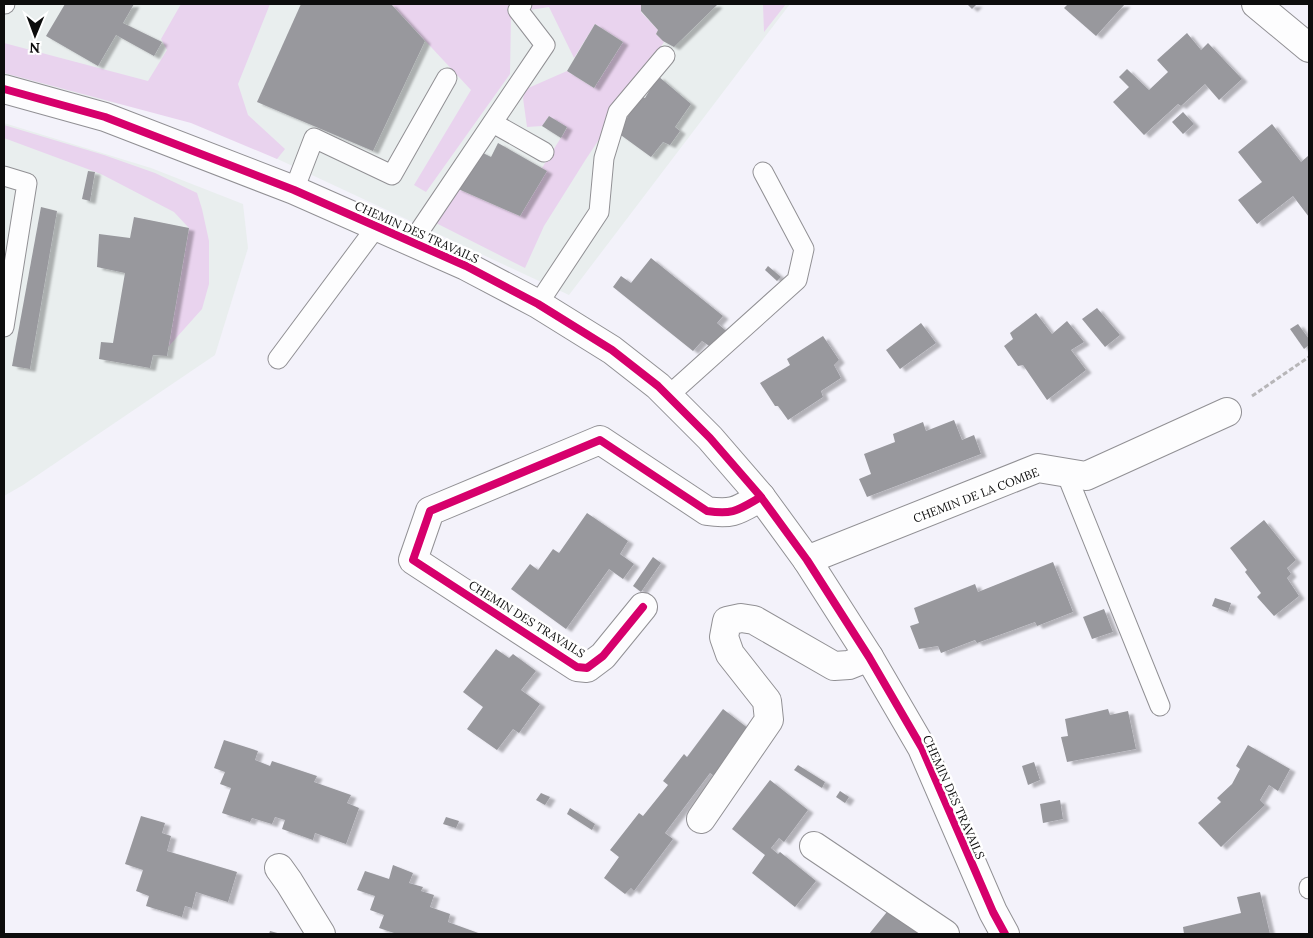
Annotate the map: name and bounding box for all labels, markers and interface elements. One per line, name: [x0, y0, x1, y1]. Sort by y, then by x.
north arrow: [10, 10, 60, 60]
text: N: [29, 39, 40, 57]
street label: CHEMIN DES TRAVAILS: [353, 198, 482, 266]
street label: CHEMIN DE LA COMBE: [911, 464, 1041, 526]
street label: CHEMIN DES TRAVAILS: [466, 577, 588, 661]
street label: CHEMIN DES TRAVAILS: [920, 733, 988, 862]

